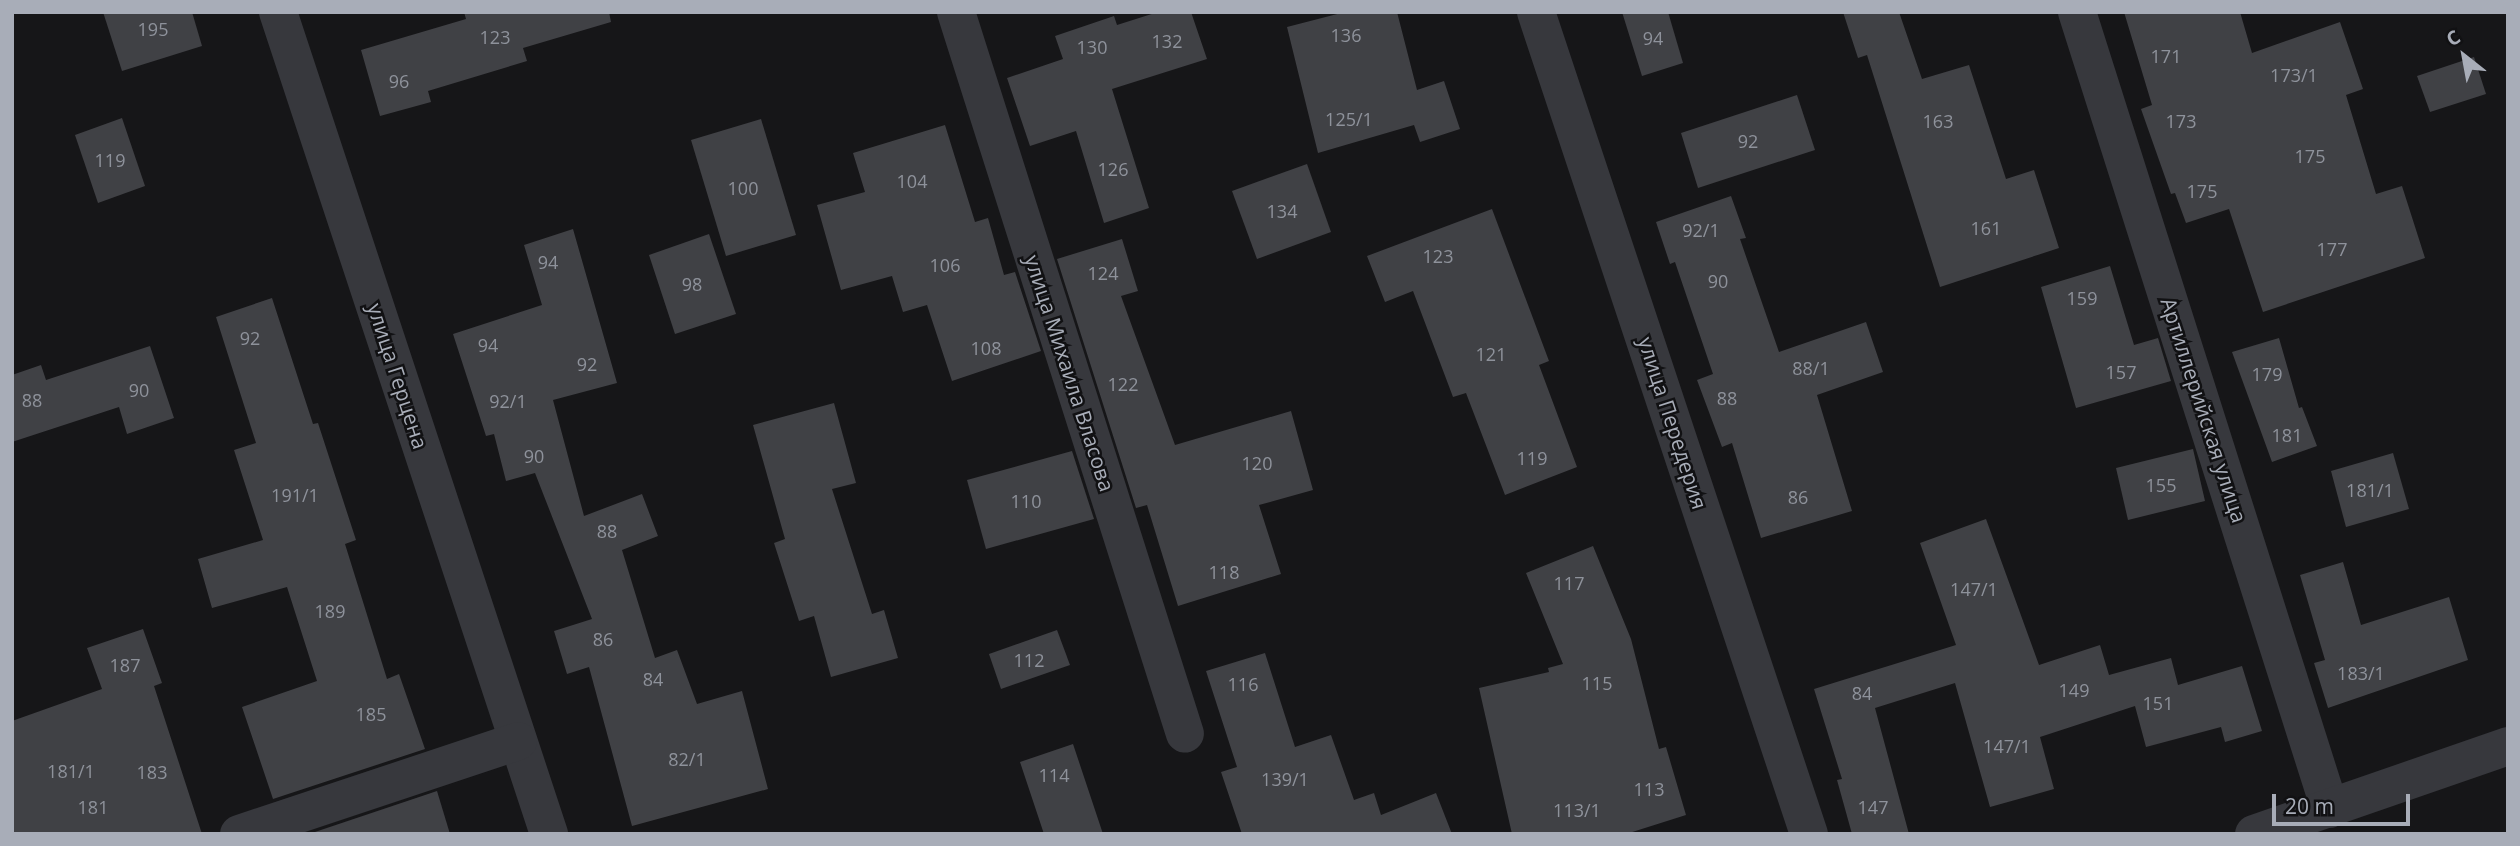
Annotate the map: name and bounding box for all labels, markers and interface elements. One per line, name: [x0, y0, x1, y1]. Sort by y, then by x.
house number: 195: [138, 18, 168, 40]
north arrow: [2429, 21, 2499, 91]
house number: 136: [1331, 24, 1361, 46]
text: С: [2441, 24, 2465, 52]
house number: 123: [480, 26, 510, 48]
house number: 94: [1643, 27, 1663, 49]
house number: 132: [1152, 30, 1182, 52]
house number: 130: [1077, 36, 1107, 58]
house number: 171: [2151, 45, 2181, 67]
house number: 173/1: [2270, 64, 2318, 86]
house number: 96: [389, 70, 409, 92]
house number: 125/1: [1325, 108, 1373, 130]
house number: 163: [1923, 110, 1953, 132]
house number: 173: [2166, 110, 2196, 132]
house number: 92: [1738, 130, 1758, 152]
house number: 175: [2295, 145, 2325, 167]
house number: 119: [95, 149, 125, 171]
house number: 126: [1098, 158, 1128, 180]
house number: 104: [897, 170, 927, 192]
house number: 100: [728, 177, 758, 199]
house number: 175: [2187, 180, 2217, 202]
house number: 134: [1267, 200, 1297, 222]
house number: 161: [1971, 217, 2001, 239]
house number: 92/1: [1682, 219, 1720, 241]
house number: 177: [2317, 238, 2347, 260]
house number: 123: [1423, 245, 1453, 267]
house number: 94: [538, 251, 558, 273]
street label: улица Михаила Власова: [1020, 252, 1120, 494]
house number: 106: [930, 254, 960, 276]
house number: 124: [1088, 262, 1118, 284]
house number: 90: [1708, 270, 1728, 292]
house number: 98: [682, 273, 702, 295]
house number: 159: [2067, 287, 2097, 309]
street label: Артиллерийская улица: [2156, 294, 2252, 526]
street label: улица Герцена: [363, 300, 433, 452]
house number: 92: [240, 327, 260, 349]
house number: 94: [478, 334, 498, 356]
street label: улица Передерия: [1633, 334, 1713, 512]
house number: 108: [971, 337, 1001, 359]
house number: 121: [1476, 343, 1506, 365]
house number: 92: [577, 353, 597, 375]
house number: 88/1: [1792, 357, 1830, 379]
house number: 157: [2106, 361, 2136, 383]
house number: 179: [2252, 363, 2282, 385]
house number: 122: [1108, 373, 1138, 395]
house number: 90: [129, 379, 149, 401]
house number: 88: [1717, 387, 1737, 409]
house number: 88: [22, 389, 42, 411]
house number: 92/1: [489, 390, 527, 412]
house number: 181: [2272, 424, 2302, 446]
house number: 90: [524, 445, 544, 467]
house number: 119: [1517, 447, 1547, 469]
house number: 120: [1242, 452, 1272, 474]
house number: 155: [2146, 474, 2176, 496]
house number: 181/1: [2346, 479, 2394, 501]
house number: 191/1: [271, 484, 319, 506]
house number: 86: [1788, 486, 1808, 508]
house number: 110: [1011, 490, 1041, 512]
house number: 88: [597, 520, 617, 542]
house number: 118: [1209, 561, 1239, 583]
house number: 117: [1554, 572, 1584, 594]
house number: 147/1: [1950, 578, 1998, 600]
house number: 189: [315, 600, 345, 622]
house number: 86: [593, 628, 613, 650]
house number: 112: [1014, 649, 1044, 671]
house number: 187: [110, 654, 140, 676]
house number: 183/1: [2337, 662, 2385, 684]
house number: 84: [643, 668, 663, 690]
house number: 115: [1582, 672, 1612, 694]
house number: 116: [1228, 673, 1258, 695]
house number: 149: [2059, 679, 2089, 701]
house number: 84: [1852, 682, 1872, 704]
house number: 151: [2143, 692, 2173, 714]
house number: 185: [356, 703, 386, 725]
house number: 147/1: [1983, 735, 2031, 757]
house number: 82/1: [668, 748, 706, 770]
house number: 181/1: [47, 760, 95, 782]
house number: 183: [137, 761, 167, 783]
house number: 114: [1039, 764, 1069, 786]
house number: 139/1: [1261, 768, 1309, 790]
house number: 113: [1634, 778, 1664, 800]
scale bar: [2275, 780, 2413, 824]
text: 20 m: [2285, 792, 2334, 820]
house number: 181: [78, 796, 108, 818]
house number: 147: [1858, 796, 1888, 818]
house number: 113/1: [1553, 799, 1601, 821]

